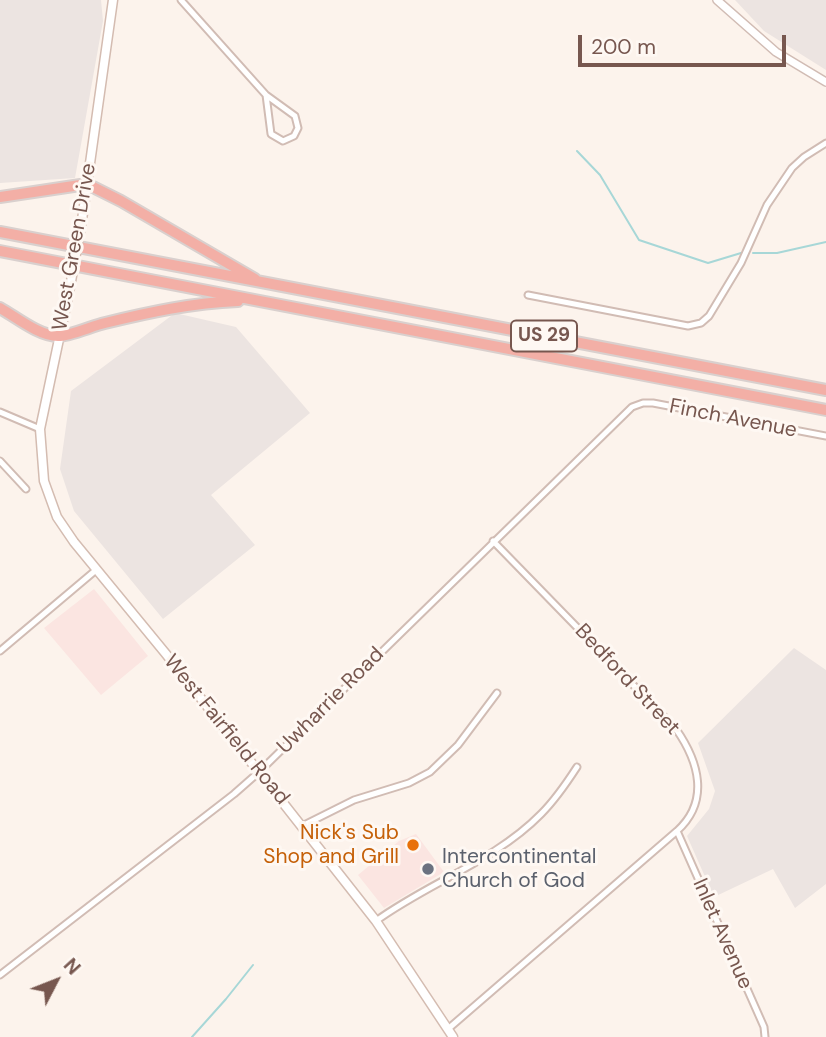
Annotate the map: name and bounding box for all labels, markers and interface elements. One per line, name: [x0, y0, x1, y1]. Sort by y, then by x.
scale bar: [581, 21, 789, 65]
text: 200 m: [591, 33, 656, 61]
street label: West Green Drive: [48, 161, 102, 333]
road number: US 29: [511, 320, 577, 352]
street label: Finch Avenue: [667, 394, 799, 444]
street label: Bedford Street: [569, 619, 685, 741]
street label: Uwharrie Road: [273, 643, 389, 759]
street label: West Fairfield Road: [158, 650, 294, 810]
place label: Nick's Sub Shop and Grill: [263, 820, 399, 870]
marker: Nick's Sub Shop and Grill: [405, 837, 421, 853]
place label: Intercontinental Church of God: [442, 844, 596, 894]
marker: Intercontinental Church of God: [420, 861, 436, 877]
street label: Inlet Avenue: [686, 875, 758, 993]
north arrow: [21, 946, 91, 1016]
text: N: [58, 953, 86, 980]

